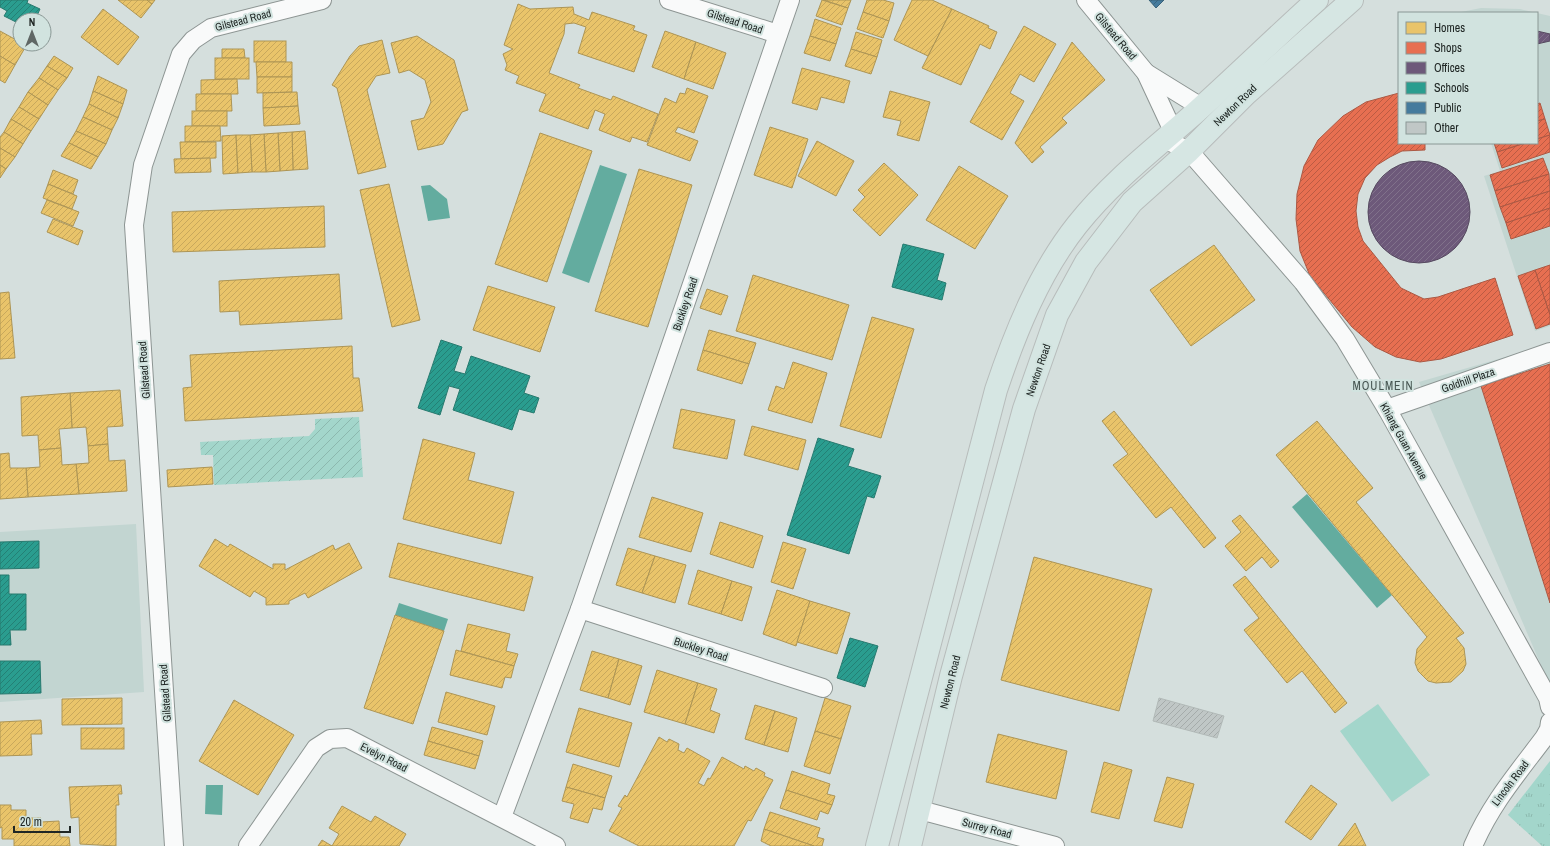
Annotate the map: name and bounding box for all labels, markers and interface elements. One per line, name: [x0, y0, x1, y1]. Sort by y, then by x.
street label: Gilstead Road: [705, 5, 765, 37]
street label: Gilstead Road: [213, 6, 273, 34]
street label: Gilstead Road: [1092, 9, 1140, 63]
north arrow: [12, 12, 52, 52]
legend: [1398, 12, 1538, 144]
text: N: [29, 15, 35, 29]
text: Homes: [1434, 20, 1465, 36]
text: Shops: [1434, 40, 1462, 56]
text: Offices: [1434, 60, 1465, 76]
text: Schools: [1434, 80, 1469, 96]
street label: Newton Road: [1210, 81, 1260, 129]
text: Public: [1434, 100, 1461, 116]
text: Other: [1434, 120, 1459, 136]
street label: Buckley Road: [669, 275, 701, 333]
street label: Gilstead Road: [135, 341, 153, 399]
street label: Newton Road: [1022, 342, 1054, 398]
street label: Goldhill Plaza: [1439, 364, 1497, 396]
district label: MOULMEIN: [1352, 378, 1414, 394]
street label: Khiang Guan Avenue: [1377, 400, 1431, 482]
street label: Buckley Road: [672, 634, 730, 664]
street label: Newton Road: [937, 654, 963, 710]
street label: Gilstead Road: [156, 664, 174, 722]
street label: Evelyn Road: [358, 739, 410, 775]
street label: Lincoln Road: [1488, 758, 1532, 808]
scale bar: [14, 808, 70, 834]
text: 20 m: [20, 814, 42, 830]
street label: Surrey Road: [961, 815, 1013, 841]

